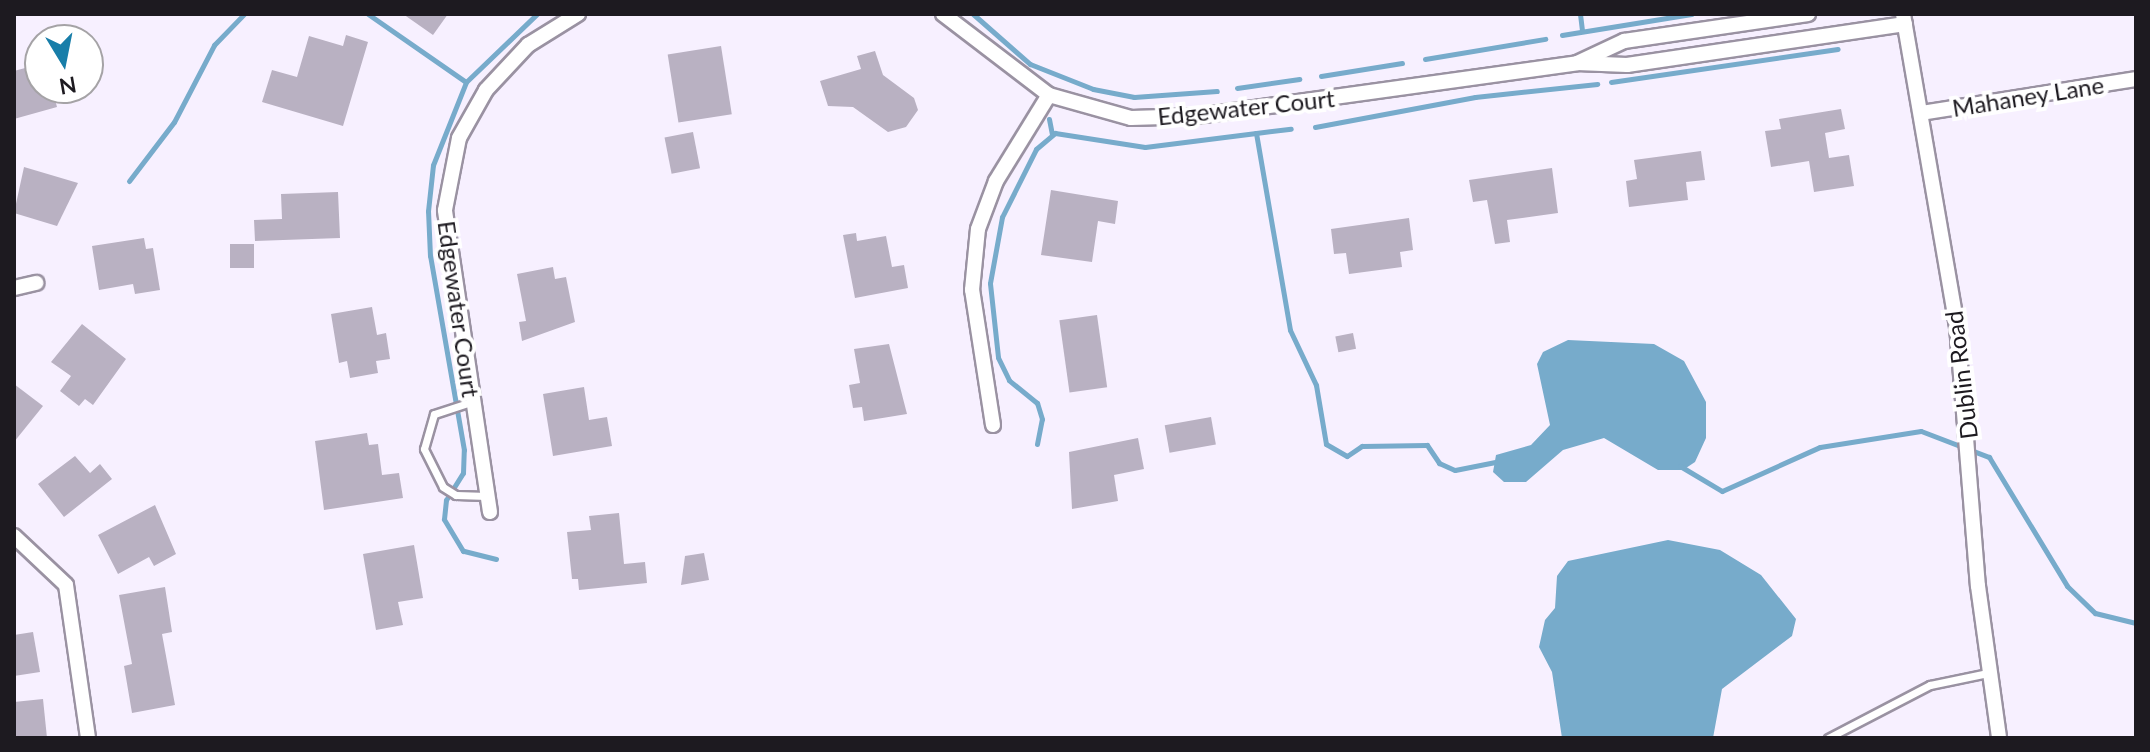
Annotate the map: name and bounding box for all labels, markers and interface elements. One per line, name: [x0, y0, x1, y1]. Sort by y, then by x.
north arrow: [24, 24, 104, 104]
street label: Mahaney Lane: [1950, 70, 2106, 122]
text: N: [57, 71, 79, 101]
street label: Edgewater Court: [1156, 83, 1336, 131]
street label: Edgewater Court: [432, 219, 486, 399]
street label: Dublin Road: [1939, 309, 1983, 441]

